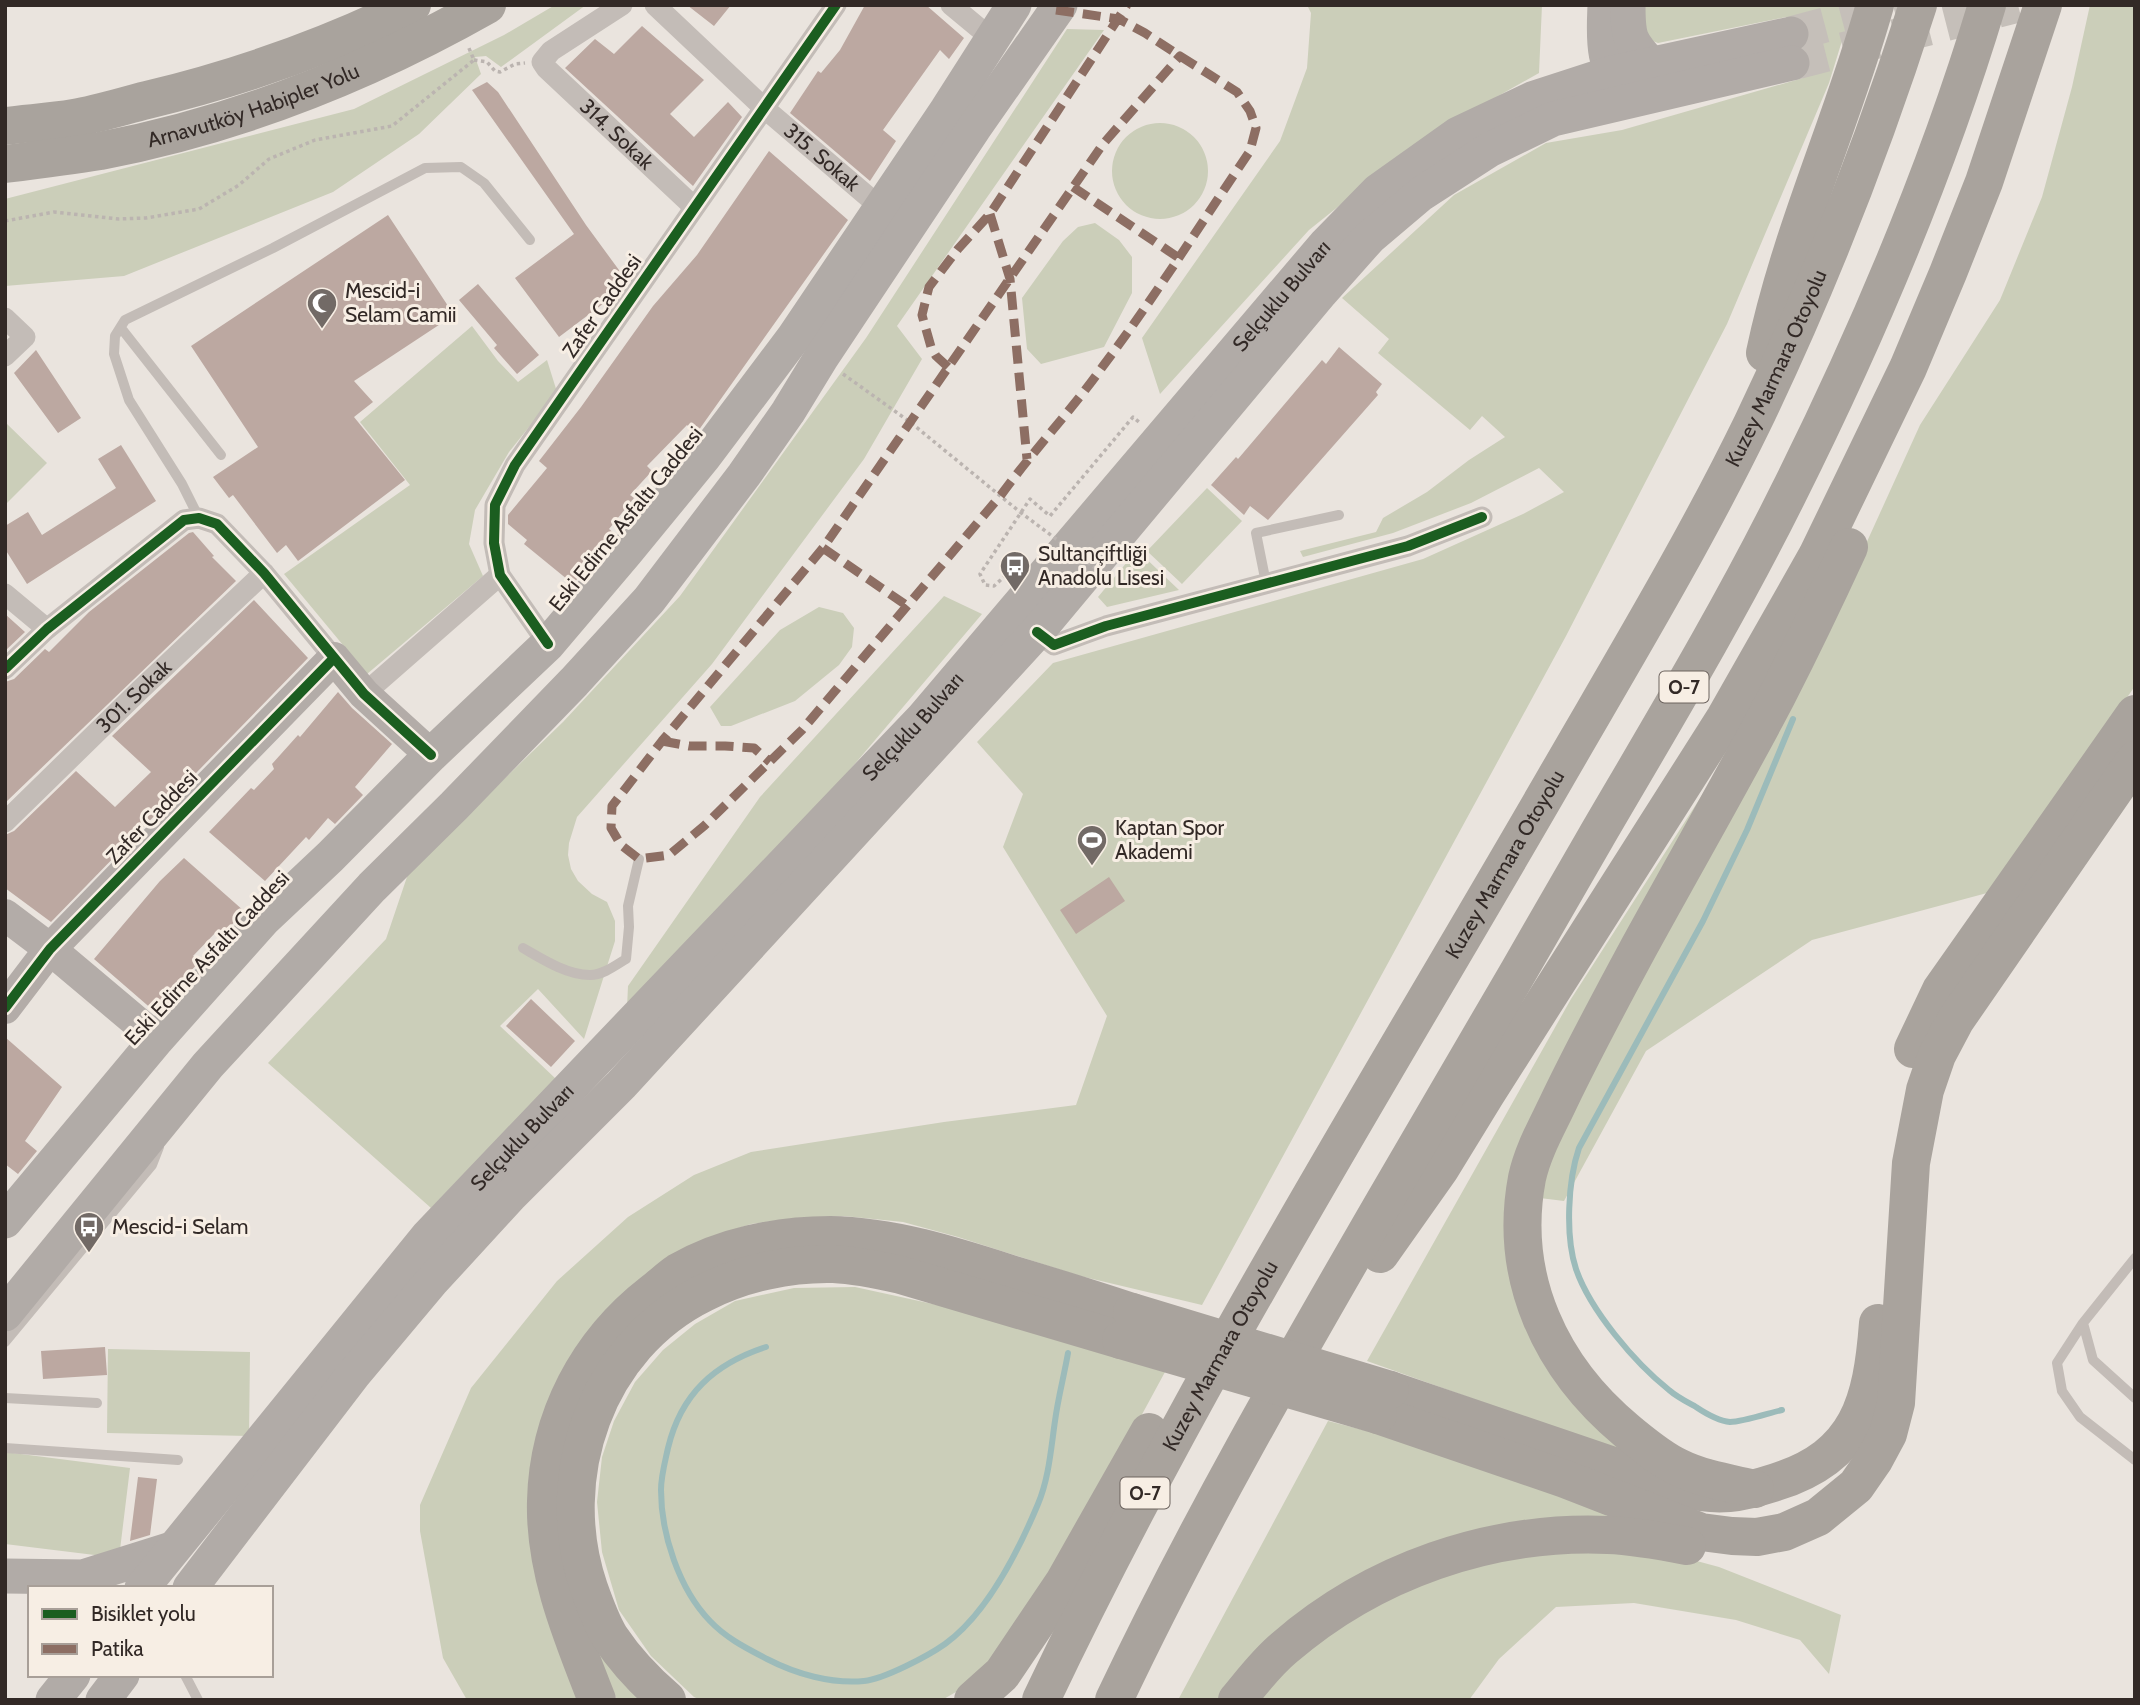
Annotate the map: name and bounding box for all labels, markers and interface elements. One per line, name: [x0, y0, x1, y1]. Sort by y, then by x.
street label: Arnavutköy Habipler Yolu: [145, 58, 363, 152]
street label: 314. Sokak: [575, 93, 659, 175]
street label: 315. Sokak: [779, 118, 865, 197]
street label: Selçuklu Bulvarı: [1227, 234, 1335, 356]
street label: Zafer Caddesi: [557, 249, 646, 362]
street label: Kuzey Marmara Otoyolu: [1720, 266, 1832, 471]
place label: Mescid-i Selam Camii: [345, 278, 457, 327]
mosque icon: Mescid-i Selam Camii: [305, 286, 339, 330]
street label: Eski Edirne Asfaltı Caddesi: [544, 421, 708, 616]
place label: Sultançiftliği Anadolu Lisesi: [1038, 541, 1164, 590]
bus stop icon: Sultançiftliği Anadolu Lisesi: [998, 549, 1032, 593]
street label: 301. Sokak: [91, 654, 177, 738]
street label: Selçuklu Bulvarı: [857, 667, 968, 786]
road number: O-7: [1660, 672, 1708, 702]
street label: Zafer Caddesi: [101, 765, 202, 869]
street label: Kuzey Marmara Otoyolu: [1440, 766, 1569, 963]
place label: Kaptan Spor Akademi: [1115, 815, 1225, 864]
sports icon: Kaptan Spor Akademi: [1075, 823, 1109, 867]
street label: Eski Edirne Asfaltı Caddesi: [119, 865, 294, 1050]
street label: Selçuklu Bulvarı: [465, 1078, 579, 1196]
bus stop icon: Mescid-i Selam: [72, 1210, 106, 1254]
place label: Mescid-i Selam: [112, 1214, 248, 1239]
street label: Kuzey Marmara Otoyolu: [1157, 1256, 1283, 1455]
road number: O-7: [1120, 1478, 1170, 1508]
legend: [28, 1586, 273, 1677]
text: Bisiklet yolu: [91, 1601, 196, 1626]
text: Patika: [91, 1636, 144, 1661]

